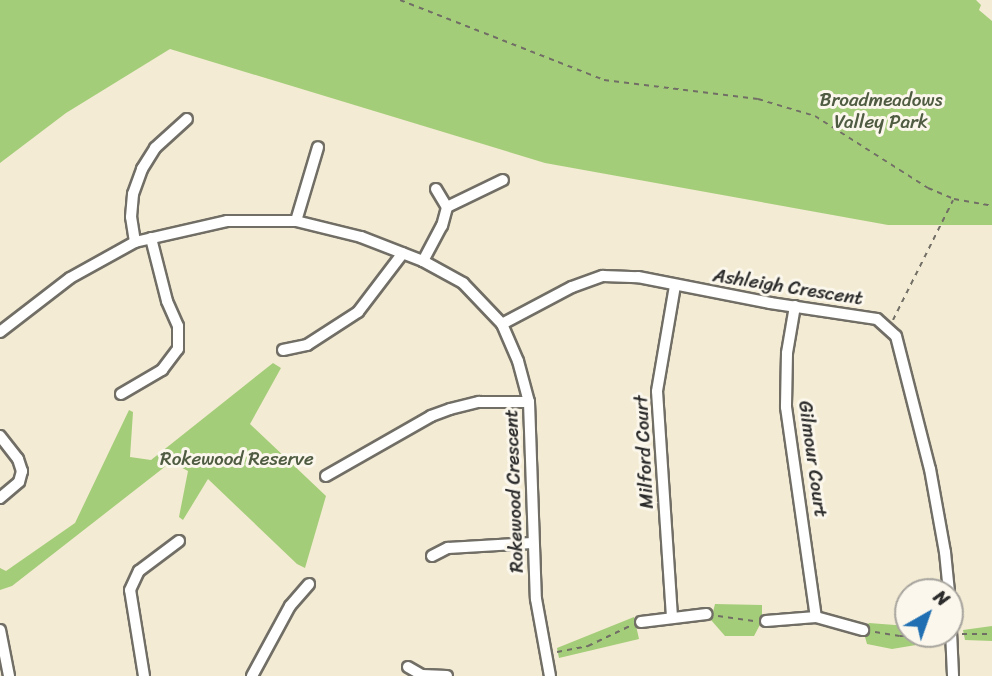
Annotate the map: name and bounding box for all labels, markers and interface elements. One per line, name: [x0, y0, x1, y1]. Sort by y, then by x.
park label: Broadmeadows Valley Park: [820, 89, 942, 133]
street label: Ashleigh Crescent: [711, 264, 865, 310]
street label: Milford Court: [630, 394, 658, 510]
street label: Gilmour Court: [794, 399, 832, 519]
street label: Rokewood Crescent: [500, 409, 528, 573]
park label: Rokewood Reserve: [160, 448, 314, 470]
north arrow: [894, 578, 964, 648]
text: N: [926, 581, 957, 615]

